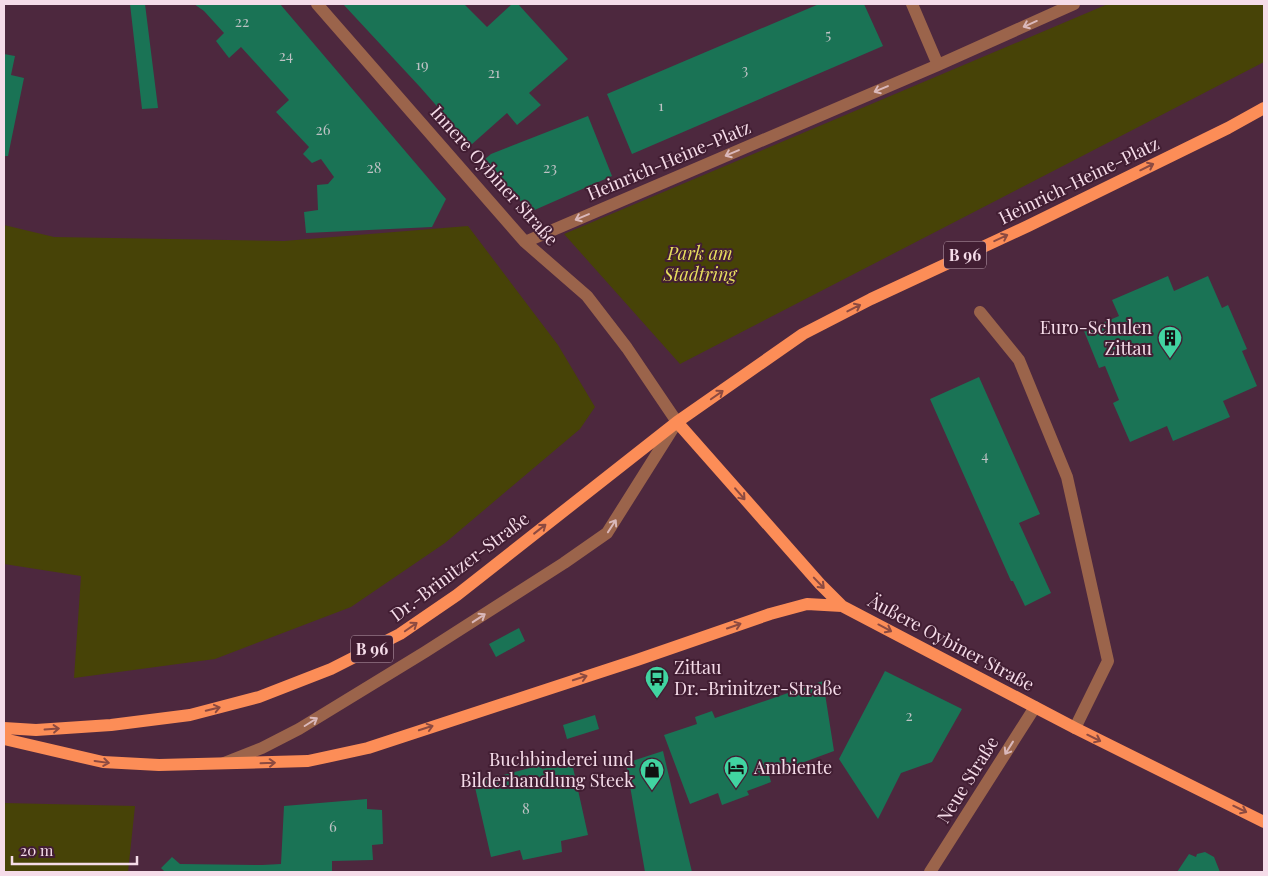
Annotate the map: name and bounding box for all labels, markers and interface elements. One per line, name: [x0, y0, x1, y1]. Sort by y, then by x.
house number: 22: [235, 11, 249, 31]
one-way arrow: [1023, 19, 1038, 29]
house number: 5: [825, 24, 831, 44]
house number: 24: [279, 45, 293, 65]
house number: 19: [415, 54, 429, 74]
house number: 3: [742, 59, 749, 79]
house number: 21: [488, 62, 501, 82]
one-way arrow: [874, 85, 889, 95]
house number: 1: [658, 95, 664, 115]
street label: Innere Oybiner Straße: [425, 100, 564, 250]
street label: Heinrich-Heine-Platz: [583, 115, 754, 205]
house number: 26: [316, 119, 331, 139]
street label: Heinrich-Heine-Platz: [994, 131, 1163, 229]
one-way arrow: [725, 149, 740, 159]
house number: 28: [367, 157, 382, 177]
house number: 23: [543, 157, 557, 177]
one-way arrow: [1139, 162, 1154, 172]
one-way arrow: [575, 213, 590, 223]
one-way arrow: [993, 233, 1008, 243]
park label: Park am Stadtring: [663, 241, 738, 286]
road number: B 96: [944, 242, 986, 268]
one-way arrow: [846, 303, 861, 312]
place label: Euro-Schulen Zittau: [1040, 315, 1153, 360]
building icon: Euro-Schulen Zittau: [1157, 325, 1183, 359]
one-way arrow: [710, 389, 723, 400]
house number: 4: [981, 445, 989, 465]
one-way arrow: [734, 488, 746, 501]
street label: Dr.-Brinitzer-Straße: [385, 506, 534, 626]
one-way arrow: [607, 519, 617, 533]
one-way arrow: [534, 523, 547, 534]
one-way arrow: [813, 577, 825, 589]
street label: Äußere Oybiner Straße: [863, 588, 1039, 696]
one-way arrow: [471, 612, 485, 622]
one-way arrow: [726, 621, 742, 630]
one-way arrow: [404, 622, 418, 632]
one-way arrow: [878, 624, 892, 634]
road number: B 96: [351, 636, 393, 662]
place label: Zittau Dr.-Brinitzer-Straße: [674, 655, 842, 700]
bus stop icon: Zittau Dr.-Brinitzer-Straße: [644, 665, 670, 699]
one-way arrow: [572, 673, 588, 682]
one-way arrow: [205, 704, 221, 713]
house number: 2: [905, 705, 913, 725]
one-way arrow: [304, 717, 318, 727]
one-way arrow: [418, 723, 434, 733]
one-way arrow: [44, 724, 60, 733]
street label: Neue Straße: [931, 731, 1003, 827]
one-way arrow: [1086, 733, 1101, 743]
one-way arrow: [1003, 741, 1013, 755]
place label: Buchbinderei und Bilderhandlung Steek: [460, 747, 635, 792]
hotel icon: Ambiente: [723, 755, 749, 789]
place label: Ambiente: [753, 755, 832, 779]
one-way arrow: [94, 757, 110, 767]
shop icon: Buchbinderei und Bilderhandlung Steek: [639, 757, 665, 791]
one-way arrow: [260, 758, 276, 767]
house number: 8: [522, 798, 530, 818]
one-way arrow: [1232, 805, 1247, 815]
house number: 6: [329, 816, 337, 836]
scale bar: [12, 834, 138, 866]
text: 20 m: [20, 840, 54, 860]

